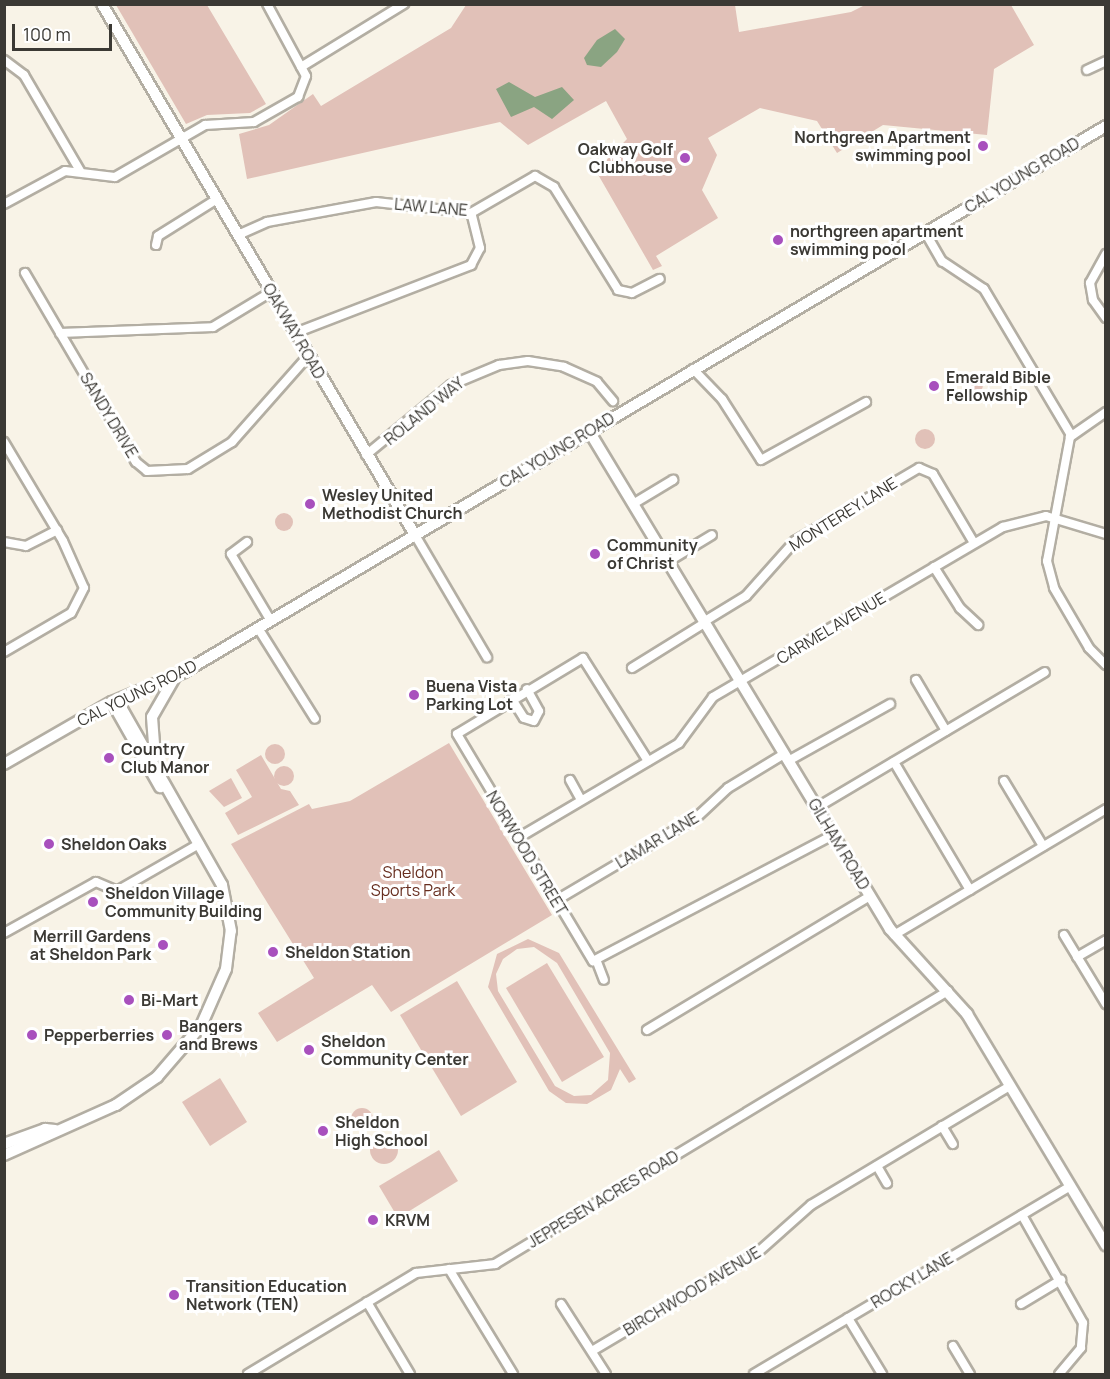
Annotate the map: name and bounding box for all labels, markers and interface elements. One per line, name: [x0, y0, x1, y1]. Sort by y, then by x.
scale bar: [15, 12, 116, 50]
text: 100 m: [23, 22, 71, 46]
place label: Northgreen Apartment swimming pool: [794, 127, 971, 165]
street label: CAL YOUNG ROAD: [961, 133, 1083, 217]
place label: Oakway Golf Clubhouse: [578, 139, 673, 177]
marker: Northgreen Apartment swimming pool: [976, 139, 990, 153]
marker: Oakway Golf Clubhouse: [678, 151, 692, 165]
street label: LAW LANE: [393, 194, 469, 220]
place label: northgreen apartment swimming pool: [790, 221, 964, 259]
marker: northgreen apartment swimming pool: [771, 233, 785, 247]
street label: OAKWAY ROAD: [259, 279, 329, 383]
place label: Emerald Bible Fellowship: [946, 367, 1051, 405]
street label: SANDY DRIVE: [76, 369, 142, 461]
street label: ROLAND WAY: [380, 373, 468, 449]
marker: Emerald Bible Fellowship: [927, 379, 941, 393]
street label: CAL YOUNG ROAD: [496, 408, 618, 492]
street label: MONTEREY LANE: [785, 473, 901, 555]
place label: Wesley United Methodist Church: [322, 485, 463, 523]
marker: Wesley United Methodist Church: [303, 497, 317, 511]
place label: Community of Christ: [607, 535, 698, 573]
marker: Community of Christ: [588, 547, 602, 561]
street label: CARMEL AVENUE: [773, 588, 889, 668]
street label: CAL YOUNG ROAD: [74, 656, 200, 730]
place label: Buena Vista Parking Lot: [426, 676, 517, 714]
marker: Buena Vista Parking Lot: [407, 688, 421, 702]
place label: Country Club Manor: [121, 739, 209, 777]
marker: Country Club Manor: [102, 751, 116, 765]
street label: NORWOOD STREET: [482, 787, 572, 919]
street label: GILHAM ROAD: [804, 795, 874, 893]
street label: LAMAR LANE: [612, 808, 702, 872]
place label: Sheldon Oaks: [61, 834, 167, 854]
marker: Sheldon Oaks: [42, 837, 56, 851]
park label: Sheldon Sports Park: [371, 862, 455, 900]
place label: Sheldon Village Community Building: [105, 883, 262, 921]
marker: Sheldon Village Community Building: [86, 895, 100, 909]
place label: Merrill Gardens at Sheldon Park: [30, 926, 151, 964]
marker: Merrill Gardens at Sheldon Park: [156, 938, 170, 952]
place label: Sheldon Station: [285, 942, 411, 962]
marker: Sheldon Station: [266, 945, 280, 959]
place label: Bi-Mart: [141, 990, 199, 1010]
marker: Bi-Mart: [122, 993, 136, 1007]
place label: Bangers and Brews: [179, 1016, 258, 1054]
place label: Pepperberries: [44, 1025, 154, 1045]
marker: Pepperberries: [25, 1028, 39, 1042]
marker: Bangers and Brews: [160, 1028, 174, 1042]
place label: Sheldon Community Center: [321, 1031, 469, 1069]
marker: Sheldon Community Center: [302, 1043, 316, 1057]
place label: Sheldon High School: [335, 1112, 428, 1150]
marker: Sheldon High School: [316, 1124, 330, 1138]
street label: JEPPESEN ACRES ROAD: [524, 1146, 682, 1252]
place label: KRVM: [385, 1210, 430, 1230]
marker: KRVM: [366, 1213, 380, 1227]
street label: BIRCHWOOD AVENUE: [620, 1242, 764, 1340]
street label: ROCKY LANE: [867, 1248, 957, 1312]
place label: Transition Education Network (TEN): [186, 1276, 347, 1314]
marker: Transition Education Network (TEN): [167, 1288, 181, 1302]

